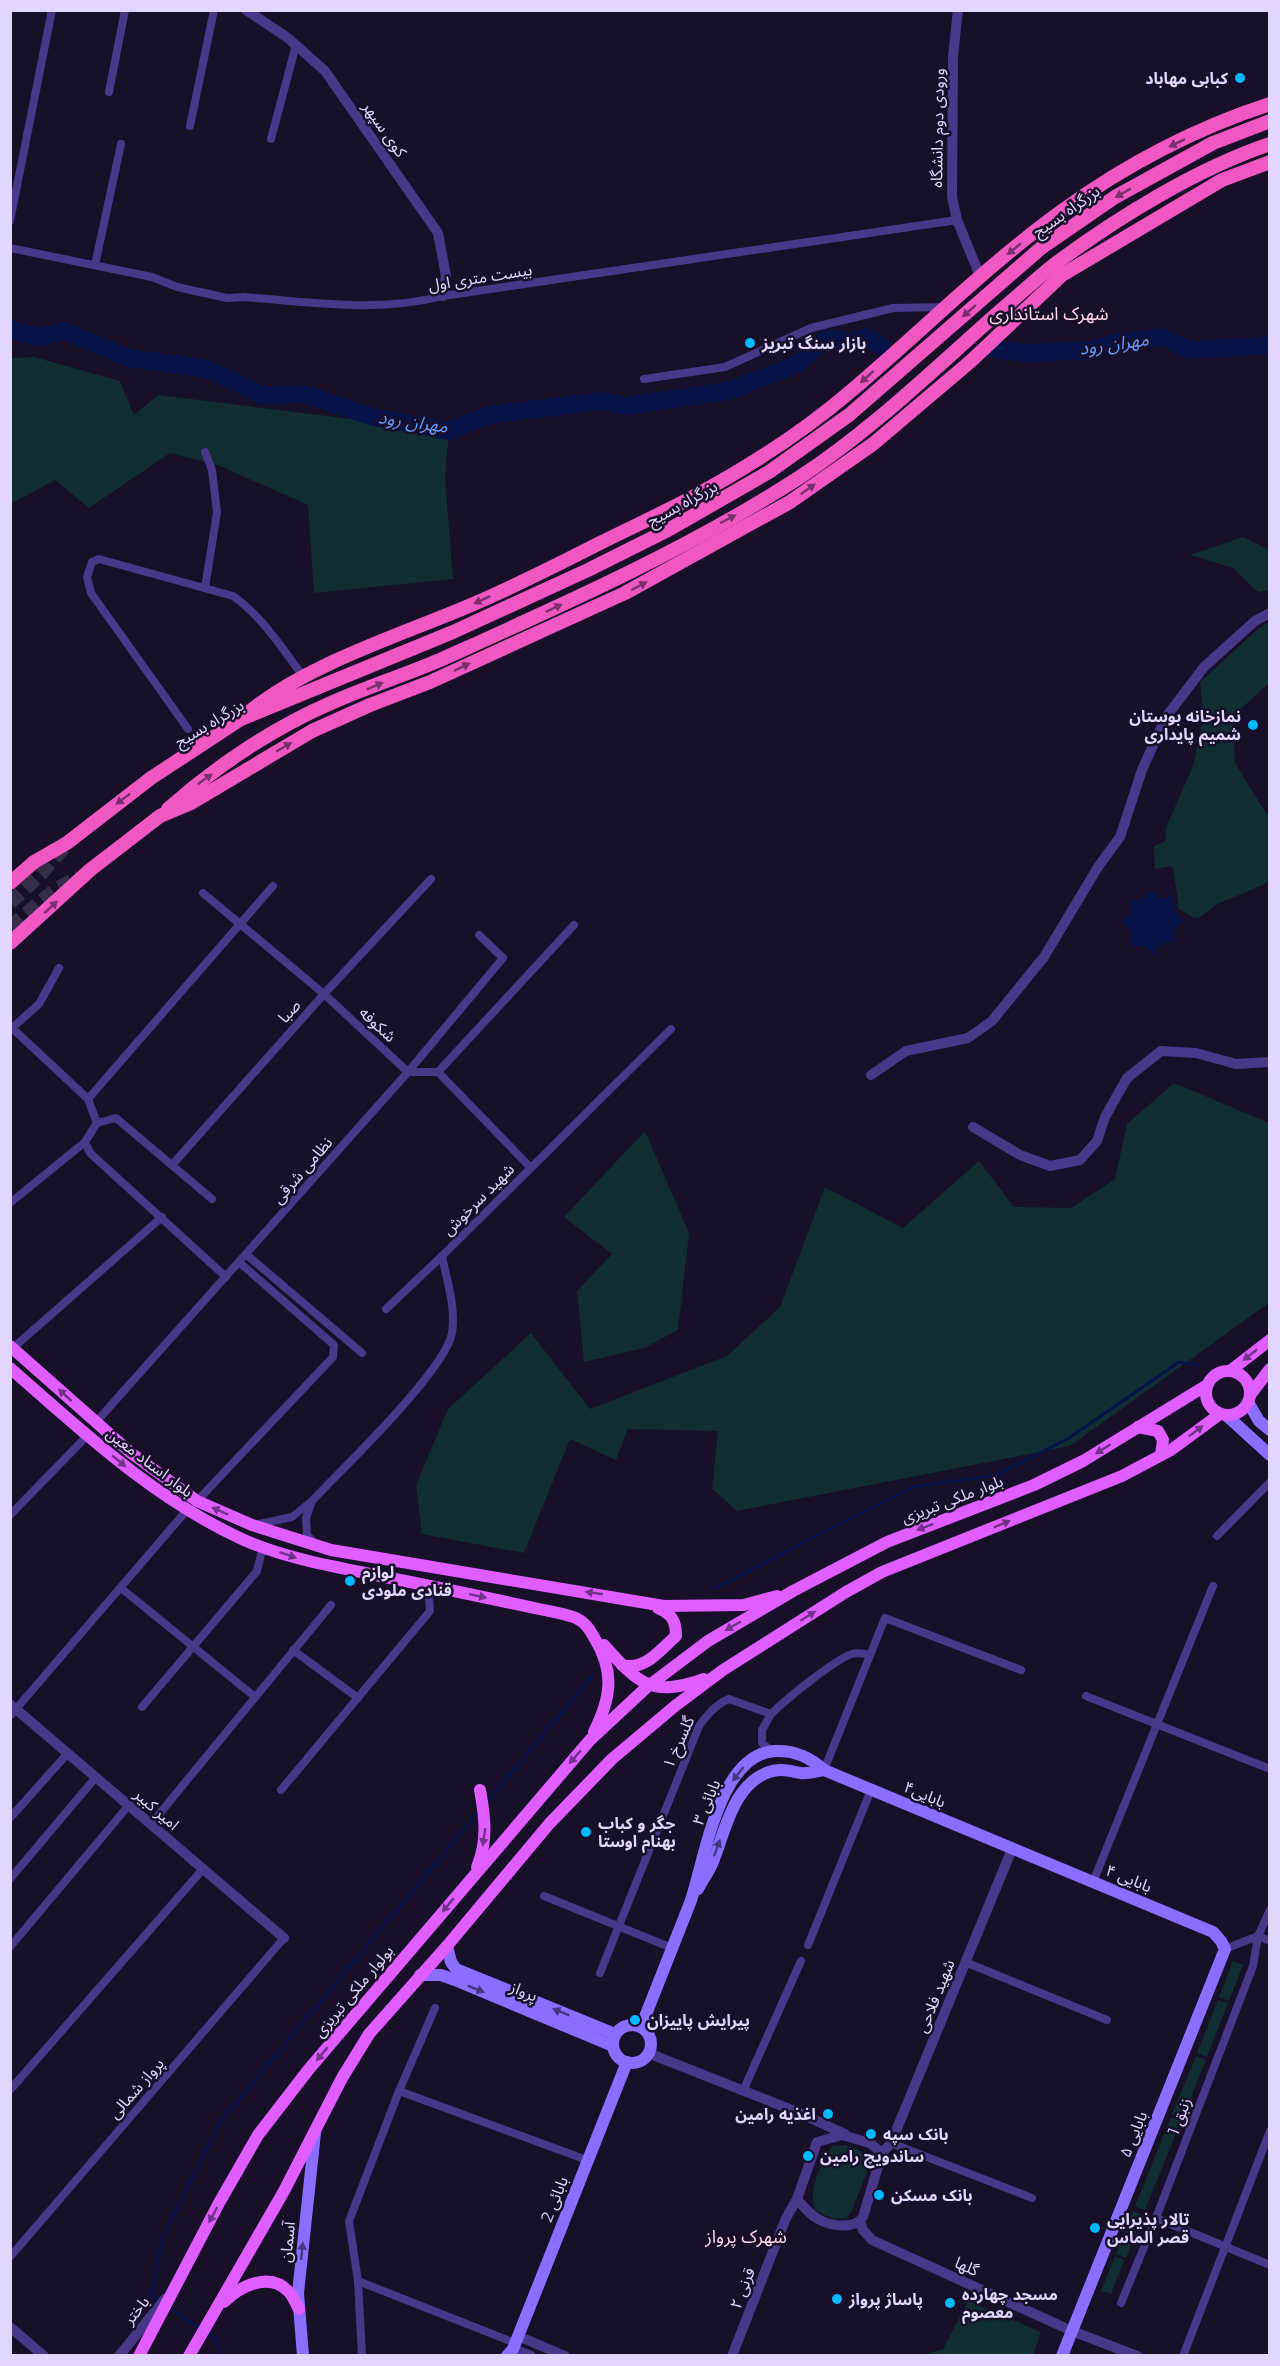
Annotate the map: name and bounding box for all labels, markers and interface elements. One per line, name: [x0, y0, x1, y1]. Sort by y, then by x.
street label: ورودی دوم دانشگاه: [927, 68, 951, 188]
place label: کبابی مهاباد: [1145, 69, 1229, 88]
marker: کبابی مهاباد: [1233, 71, 1247, 85]
street label: کوی سپهر: [357, 97, 411, 162]
one-way arrow: [1168, 138, 1185, 148]
street label: بزرگراه بسیج: [1029, 182, 1105, 244]
one-way arrow: [1114, 188, 1131, 198]
one-way arrow: [1006, 243, 1022, 256]
street label: بیست متری اول: [427, 260, 533, 296]
district label: شهرک استانداری: [989, 303, 1109, 325]
one-way arrow: [961, 304, 976, 318]
water label: مهران رود: [1078, 328, 1151, 360]
place label: بازار سنگ تبریز: [761, 334, 866, 353]
marker: بازار سنگ تبریز: [743, 336, 757, 350]
one-way arrow: [860, 370, 875, 383]
water label: مهران رود: [377, 406, 450, 438]
street label: بزرگراه بسیج: [644, 476, 722, 533]
one-way arrow: [800, 484, 816, 495]
one-way arrow: [719, 515, 736, 524]
one-way arrow: [630, 581, 647, 591]
one-way arrow: [472, 595, 490, 605]
one-way arrow: [545, 603, 562, 612]
one-way arrow: [453, 663, 470, 672]
one-way arrow: [366, 680, 384, 690]
street label: بزرگراه بسیج: [171, 695, 249, 754]
place label: نمازخانه بوستان شمیم پایداری: [1129, 707, 1241, 747]
marker: نمازخانه بوستان شمیم پایداری: [1246, 718, 1260, 732]
one-way arrow: [276, 742, 293, 752]
one-way arrow: [196, 773, 212, 785]
one-way arrow: [115, 793, 131, 806]
one-way arrow: [43, 900, 58, 914]
street label: صبا: [274, 996, 305, 1027]
street label: شکوفه: [355, 1003, 400, 1046]
street label: نظامی شرقی: [268, 1133, 336, 1208]
street label: شهید سرخوش: [438, 1159, 518, 1239]
one-way arrow: [1242, 1349, 1257, 1361]
one-way arrow: [57, 1388, 72, 1402]
street label: بلوار استاد معین: [103, 1424, 197, 1501]
one-way arrow: [1188, 1425, 1204, 1437]
one-way arrow: [1095, 1443, 1111, 1454]
one-way arrow: [111, 1454, 127, 1467]
street label: بلوار ملکى تبریزى: [899, 1471, 1006, 1528]
one-way arrow: [211, 1506, 229, 1515]
one-way arrow: [993, 1519, 1011, 1528]
one-way arrow: [916, 1523, 934, 1532]
one-way arrow: [279, 1550, 297, 1560]
place label: لوازم قنادی ملودی: [362, 1563, 452, 1600]
marker: لوازم قنادی ملودی: [343, 1574, 357, 1588]
one-way arrow: [584, 1589, 603, 1598]
one-way arrow: [469, 1592, 488, 1601]
one-way arrow: [800, 1611, 816, 1622]
one-way arrow: [725, 1621, 742, 1631]
street label: گلسرخ ۱: [659, 1713, 701, 1772]
one-way arrow: [568, 1750, 582, 1765]
one-way arrow: [732, 1766, 744, 1781]
street label: بابائی ۳: [688, 1777, 724, 1828]
street label: بابایی۴: [901, 1777, 949, 1812]
street label: امیر کبیر: [130, 1784, 183, 1834]
place label: جگر و کباب بهنام اوستا: [598, 1814, 676, 1853]
marker: جگر و کباب بهنام اوستا: [579, 1825, 593, 1839]
one-way arrow: [480, 1827, 489, 1846]
one-way arrow: [713, 1839, 723, 1857]
street label: بابایی ۴: [1103, 1861, 1155, 1896]
one-way arrow: [442, 1897, 455, 1912]
street label: بولوار ملکی تبریزی: [309, 1941, 397, 2041]
street label: شهید فلاحی: [912, 1957, 959, 2036]
street label: پرواز: [506, 1977, 540, 2007]
one-way arrow: [467, 1985, 485, 1994]
one-way arrow: [552, 2007, 570, 2016]
place label: پیرایش پاییزان: [647, 2011, 750, 2031]
marker: پیرایش پاییزان: [628, 2013, 642, 2027]
one-way arrow: [316, 2046, 329, 2061]
street label: پرواز شمالی: [105, 2054, 169, 2123]
street label: زنبق 1: [1164, 2095, 1196, 2138]
place label: اغذیه رامین: [735, 2105, 816, 2124]
marker: اغذیه رامین: [821, 2107, 835, 2121]
street label: ۵ بابایی: [1116, 2108, 1151, 2160]
place label: بانک سپه: [883, 2125, 949, 2145]
marker: بانک سپه: [864, 2127, 878, 2141]
place label: ساندویچ رامین: [820, 2147, 924, 2169]
marker: ساندویچ رامین: [801, 2149, 815, 2163]
street label: بابائی 2: [537, 2174, 572, 2225]
place label: بانک مسکن: [891, 2186, 973, 2205]
marker: بانک مسکن: [872, 2188, 886, 2202]
one-way arrow: [208, 2207, 218, 2224]
place label: تالار پذیرایی قصر الماس: [1107, 2210, 1190, 2247]
street label: آسمان: [276, 2219, 299, 2264]
marker: تالار پذیرایی قصر الماس: [1088, 2221, 1102, 2235]
district label: شهرک پرواز: [704, 2226, 787, 2248]
one-way arrow: [297, 2241, 307, 2260]
street label: گلها: [952, 2253, 982, 2280]
street label: قرنی ۲: [726, 2265, 759, 2311]
place label: مسجد چهارده معصوم: [962, 2285, 1058, 2324]
place label: پاساژ پرواز: [848, 2290, 923, 2310]
street label: باختر: [119, 2292, 153, 2329]
marker: پاساژ پرواز: [830, 2292, 844, 2306]
marker: مسجد چهارده معصوم: [943, 2296, 957, 2310]

